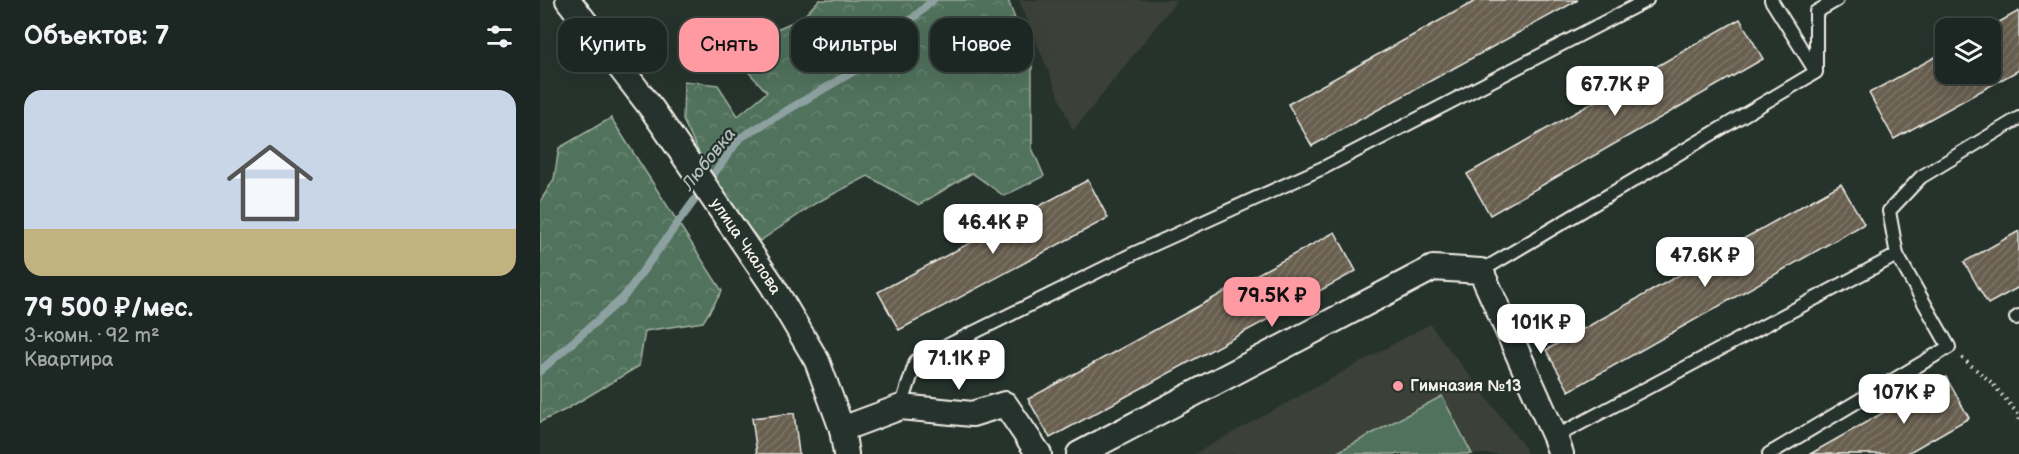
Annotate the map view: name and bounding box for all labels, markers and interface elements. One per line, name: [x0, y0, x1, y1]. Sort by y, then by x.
chip: Купить: [558, 18, 667, 72]
chip: Снять: [679, 18, 779, 72]
chip: Фильтры: [791, 18, 918, 72]
chip: Новое: [930, 18, 1033, 72]
map controls: [1935, 18, 2001, 84]
button: layers: [1935, 18, 2001, 84]
icon: filters: [483, 20, 516, 53]
text: Объектов: 7: [24, 21, 169, 52]
pin: 67.7K ₽: [1560, 66, 1670, 117]
text: 67.7K ₽: [1580, 73, 1650, 97]
water label: Любовка: [677, 124, 740, 195]
icon: home: [216, 129, 324, 237]
street label: улица Чкалова: [706, 195, 785, 298]
pin: 46.4K ₽: [938, 204, 1048, 255]
text: 46.4K ₽: [958, 211, 1028, 235]
pin: 47.6K ₽: [1650, 237, 1760, 288]
text: 47.6K ₽: [1670, 244, 1740, 268]
pin: 79.5K ₽: [1217, 277, 1327, 328]
text: 79.5K ₽: [1237, 284, 1307, 308]
text: 79 500 ₽/мес.: [24, 293, 193, 324]
pin: 101K ₽: [1492, 304, 1590, 355]
text: 101K ₽: [1511, 311, 1571, 335]
text: 3-комн. · 92 m²: [24, 324, 160, 348]
pin: 71.1K ₽: [904, 340, 1014, 391]
text: 71.1K ₽: [928, 347, 990, 371]
text: Квартира: [24, 348, 114, 372]
pin: 107K ₽: [1855, 374, 1953, 425]
place label: Гимназия №13: [1410, 377, 1521, 396]
marker: Гимназия №13: [1391, 379, 1405, 393]
text: 107K ₽: [1873, 381, 1935, 405]

